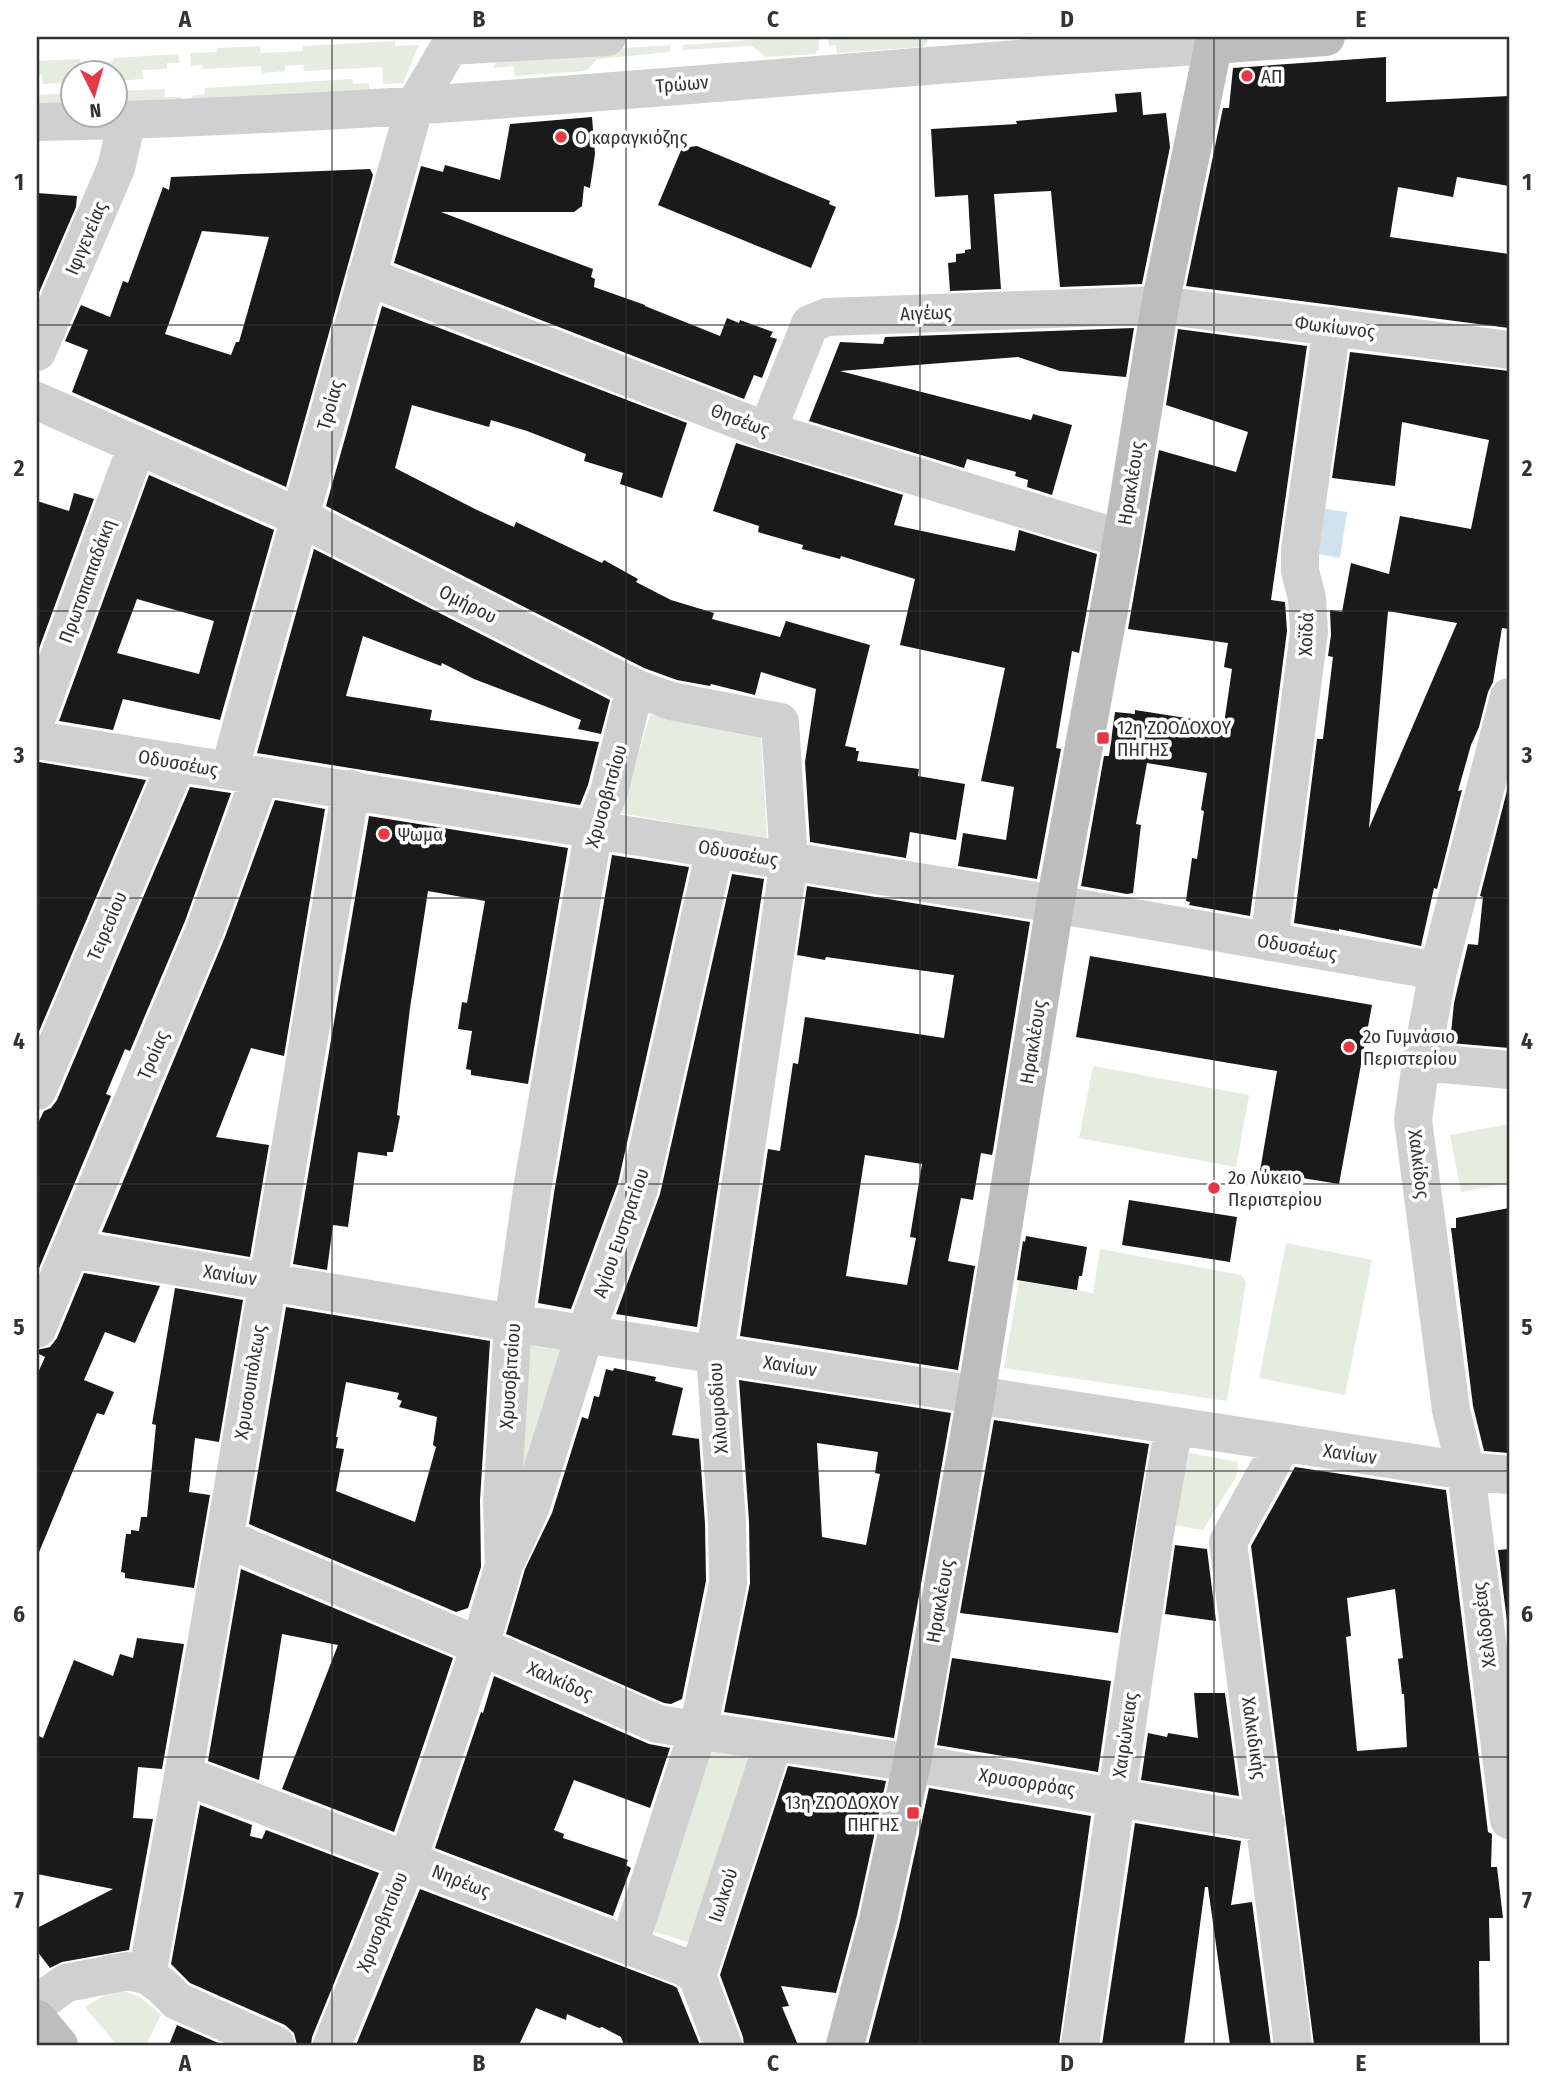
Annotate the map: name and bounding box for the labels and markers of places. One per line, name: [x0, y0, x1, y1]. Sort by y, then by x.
place label: ΑΠ: [1261, 65, 1282, 88]
marker: ΑΠ: [1239, 68, 1255, 84]
place label: Ο καραγκιόζης: [575, 126, 687, 149]
marker: Ο καραγκιόζης: [553, 129, 569, 145]
place label: 12η ΖΩΟΔΟΧΟΥ ΠΗΓΗΣ: [1117, 716, 1231, 761]
marker: 12η ΖΩΟΔΟΧΟΥ ΠΗΓΗΣ: [1095, 730, 1111, 746]
place label: Ψωμα: [398, 823, 443, 846]
marker: Ψωμα: [376, 826, 392, 842]
place label: 2ο Γυμνάσιο Περιστερίου: [1363, 1025, 1457, 1070]
marker: 2ο Γυμνάσιο Περιστερίου: [1341, 1039, 1357, 1055]
place label: 2ο Λύκειο Περιστερίου: [1228, 1166, 1322, 1211]
marker: 2ο Λύκειο Περιστερίου: [1206, 1180, 1222, 1196]
place label: 13η ΖΩΟΔΟΧΟΥ ΠΗΓΗΣ: [785, 1791, 900, 1836]
marker: 13η ΖΩΟΔΟΧΟΥ ΠΗΓΗΣ: [905, 1805, 921, 1821]

